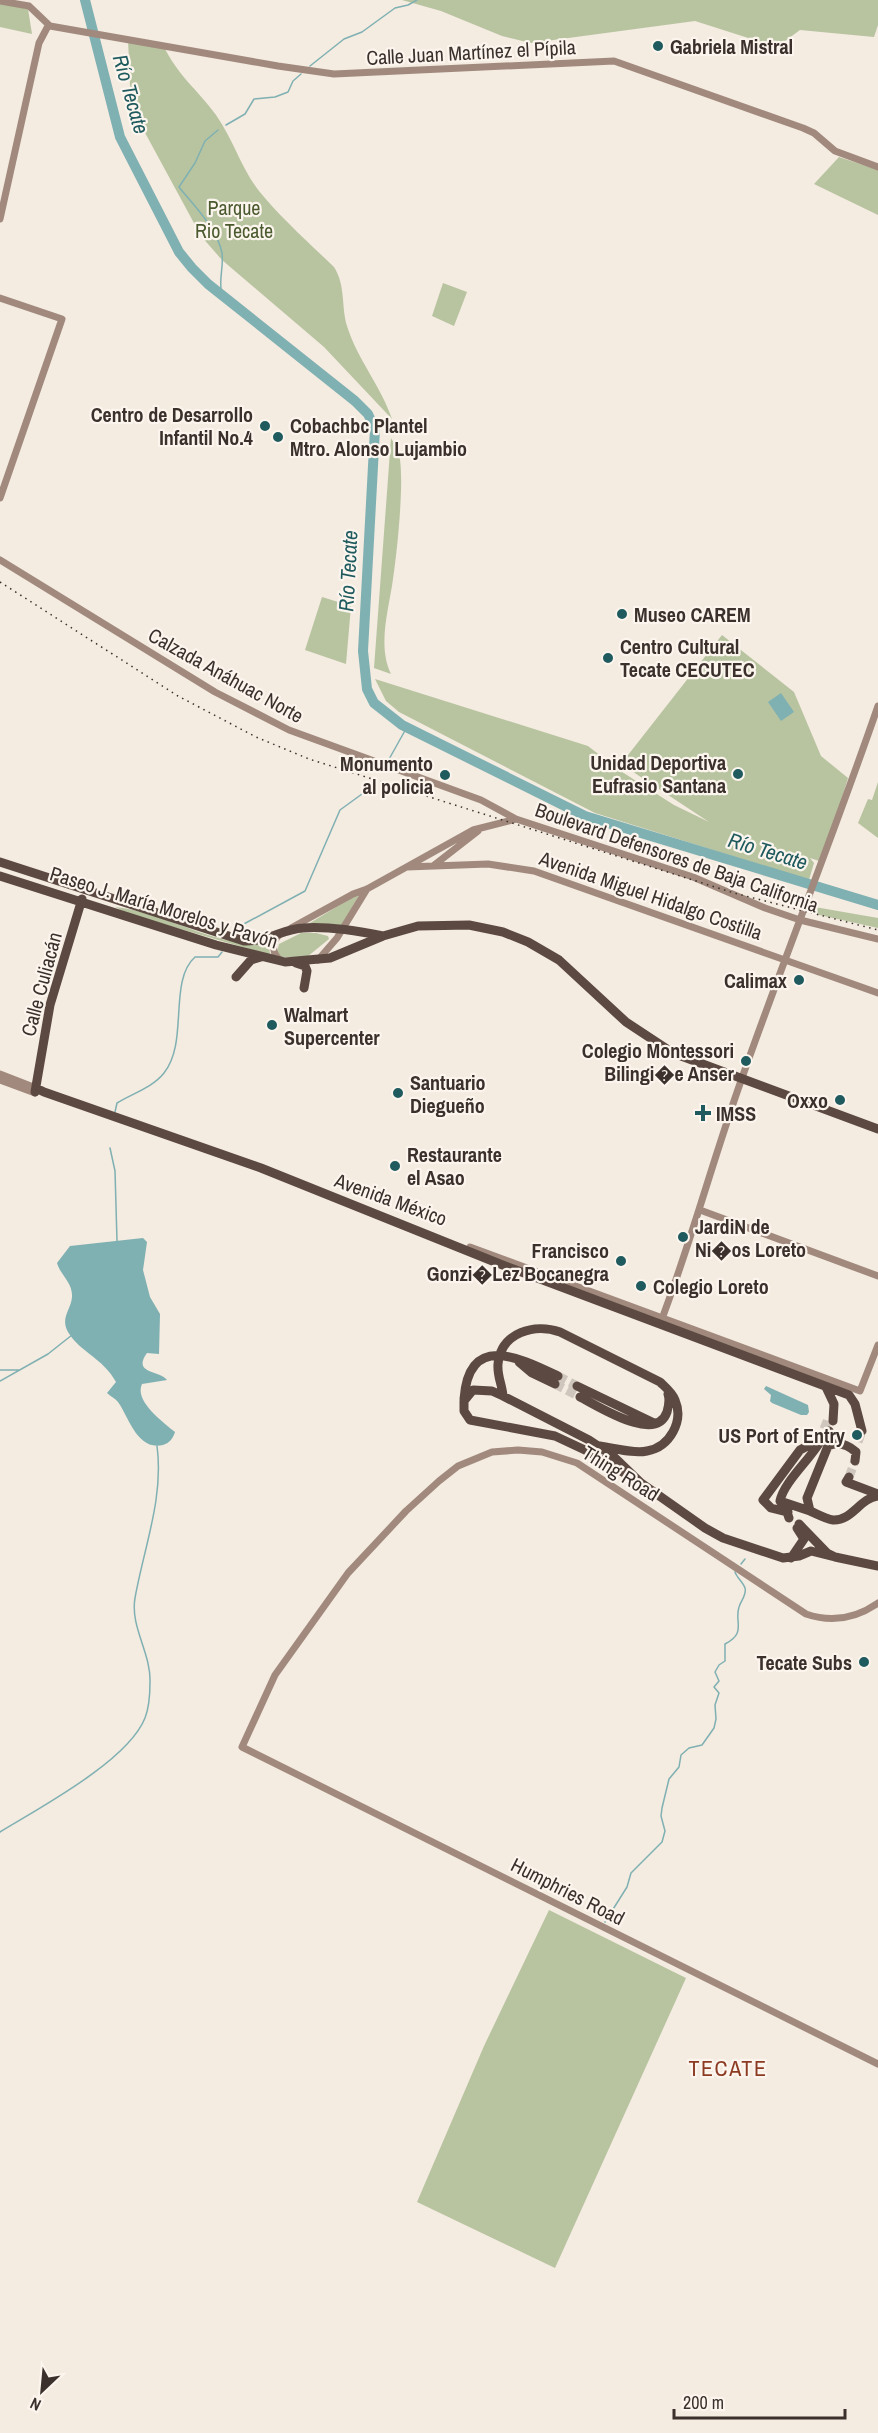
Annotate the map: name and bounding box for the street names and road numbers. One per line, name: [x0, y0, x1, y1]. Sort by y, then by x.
street label: Calle Juan Martínez el Pípila: [366, 33, 576, 71]
street label: Calzada Anáhuac Norte: [144, 621, 308, 729]
street label: Boulevard Defensores de Baja California: [532, 796, 822, 918]
street label: Avenida Miguel Hidalgo Costilla: [535, 844, 766, 946]
street label: Paseo J. María Morelos y Pavón: [47, 859, 281, 955]
street label: Calle Culiacán: [14, 929, 68, 1039]
street label: Avenida México: [330, 1166, 451, 1232]
street label: Thing Road: [578, 1439, 664, 1507]
street label: Humphries Road: [507, 1851, 629, 1931]

